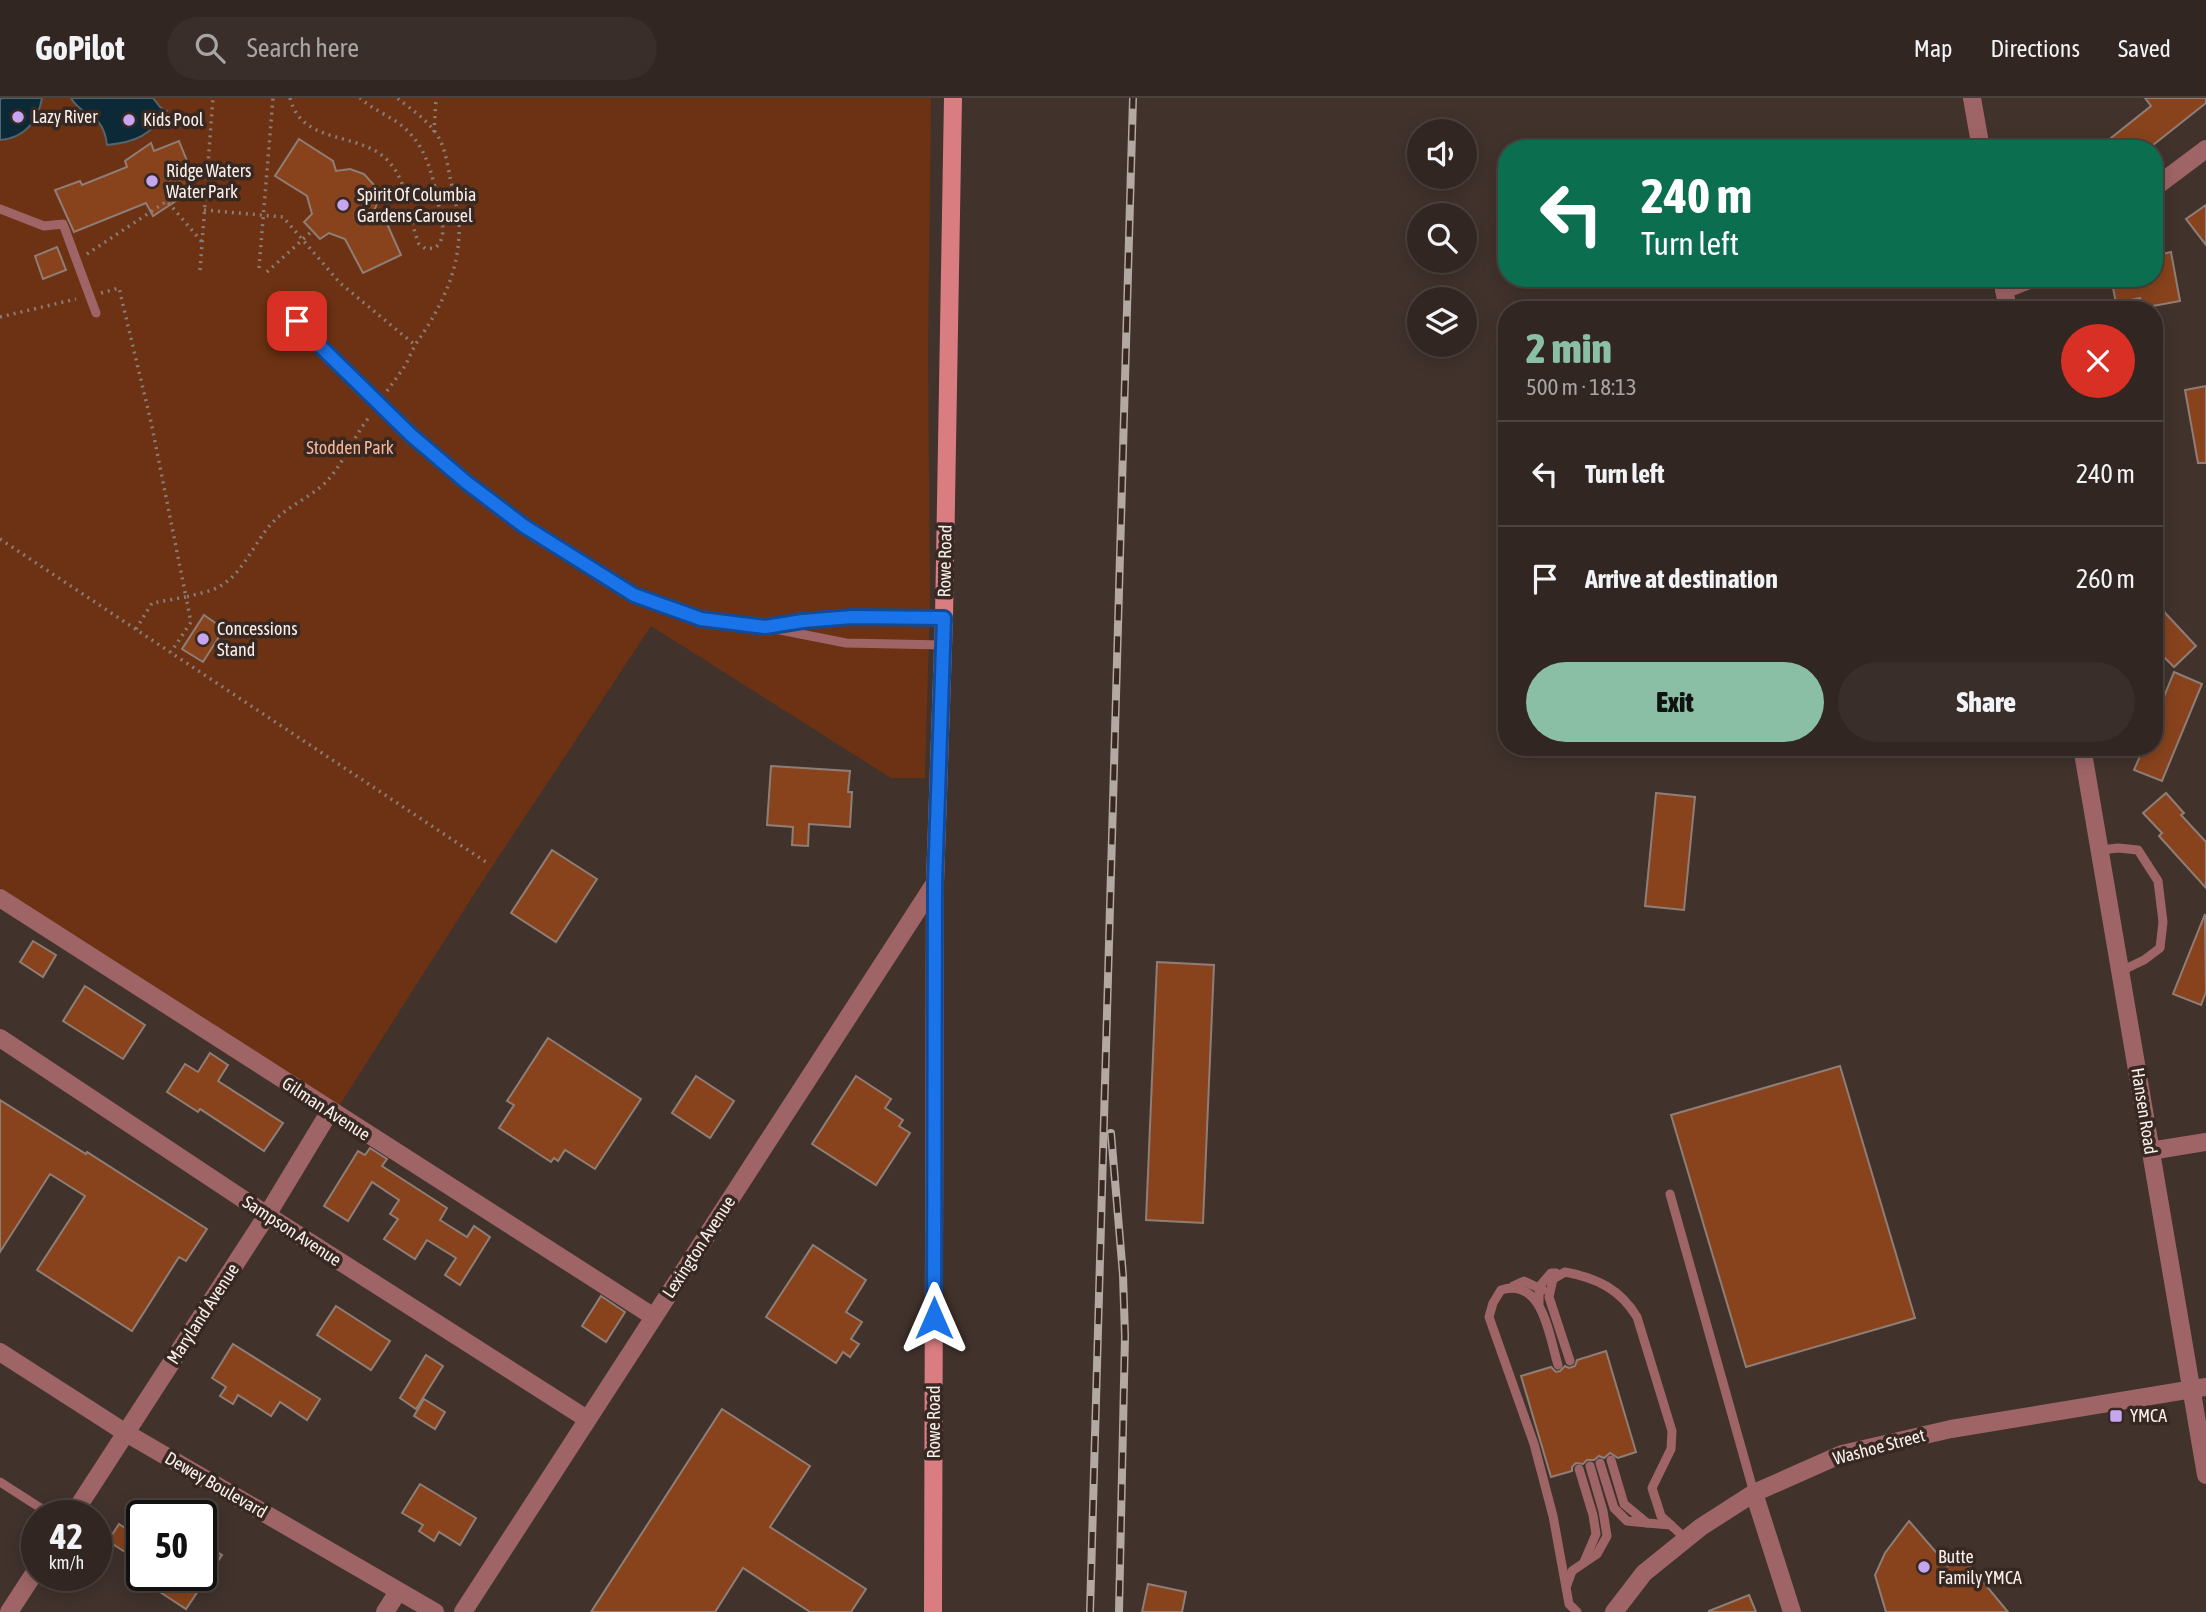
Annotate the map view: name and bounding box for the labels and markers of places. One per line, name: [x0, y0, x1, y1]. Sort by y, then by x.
place label: Lazy River: [32, 106, 98, 127]
marker: Lazy River: [10, 109, 26, 125]
place label: Kids Pool: [143, 109, 204, 130]
marker: Kids Pool: [121, 112, 137, 128]
place label: Ridge Waters Water Park: [166, 160, 251, 202]
marker: Ridge Waters Water Park: [144, 173, 160, 189]
place label: Spirit Of Columbia Gardens Carousel: [357, 184, 476, 226]
marker: Spirit Of Columbia Gardens Carousel: [335, 197, 351, 213]
pin: [267, 291, 327, 351]
place label: Concessions Stand: [217, 618, 298, 660]
marker: Concessions Stand: [195, 631, 211, 647]
place label: YMCA: [2130, 1405, 2167, 1426]
marker: YMCA: [2108, 1408, 2124, 1424]
place label: Butte Family YMCA: [1938, 1546, 2022, 1588]
marker: Butte Family YMCA: [1916, 1559, 1932, 1575]

